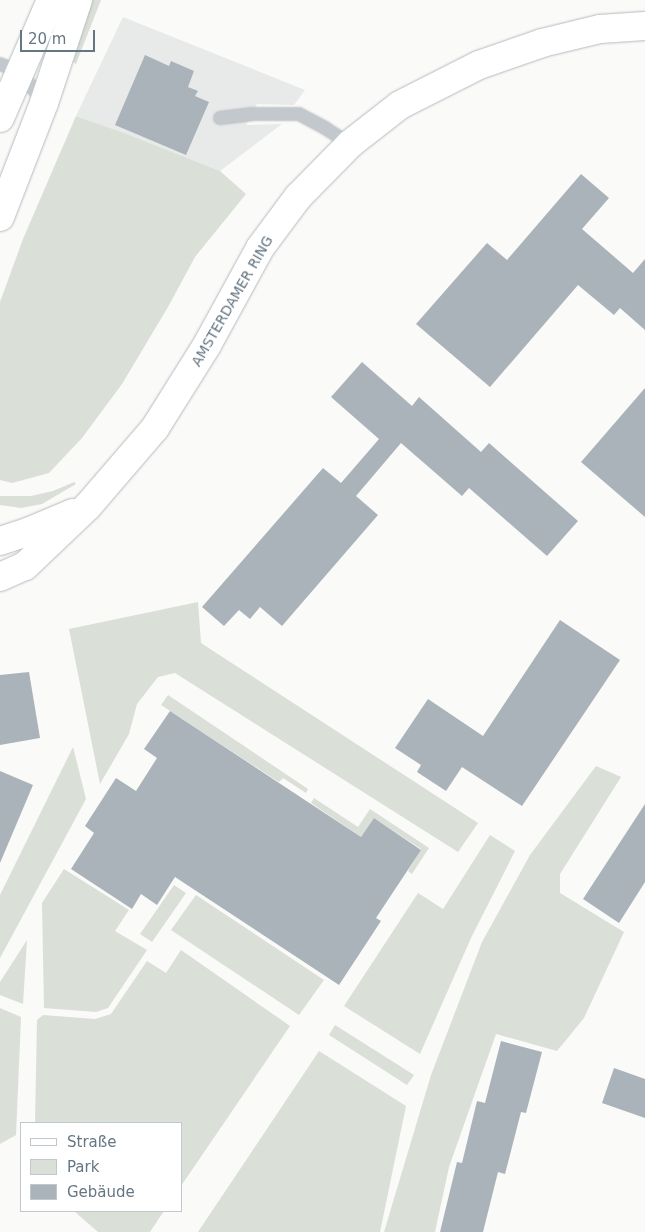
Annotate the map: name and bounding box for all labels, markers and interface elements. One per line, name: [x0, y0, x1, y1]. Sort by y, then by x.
scale bar: [22, 20, 98, 52]
text: 20 m: [28, 30, 66, 48]
street label: AMSTERDAMER RING: [188, 233, 276, 369]
legend: [20, 1122, 182, 1212]
text: Straße: [67, 1133, 116, 1151]
text: Park: [67, 1158, 99, 1176]
text: Gebäude: [67, 1183, 135, 1201]

